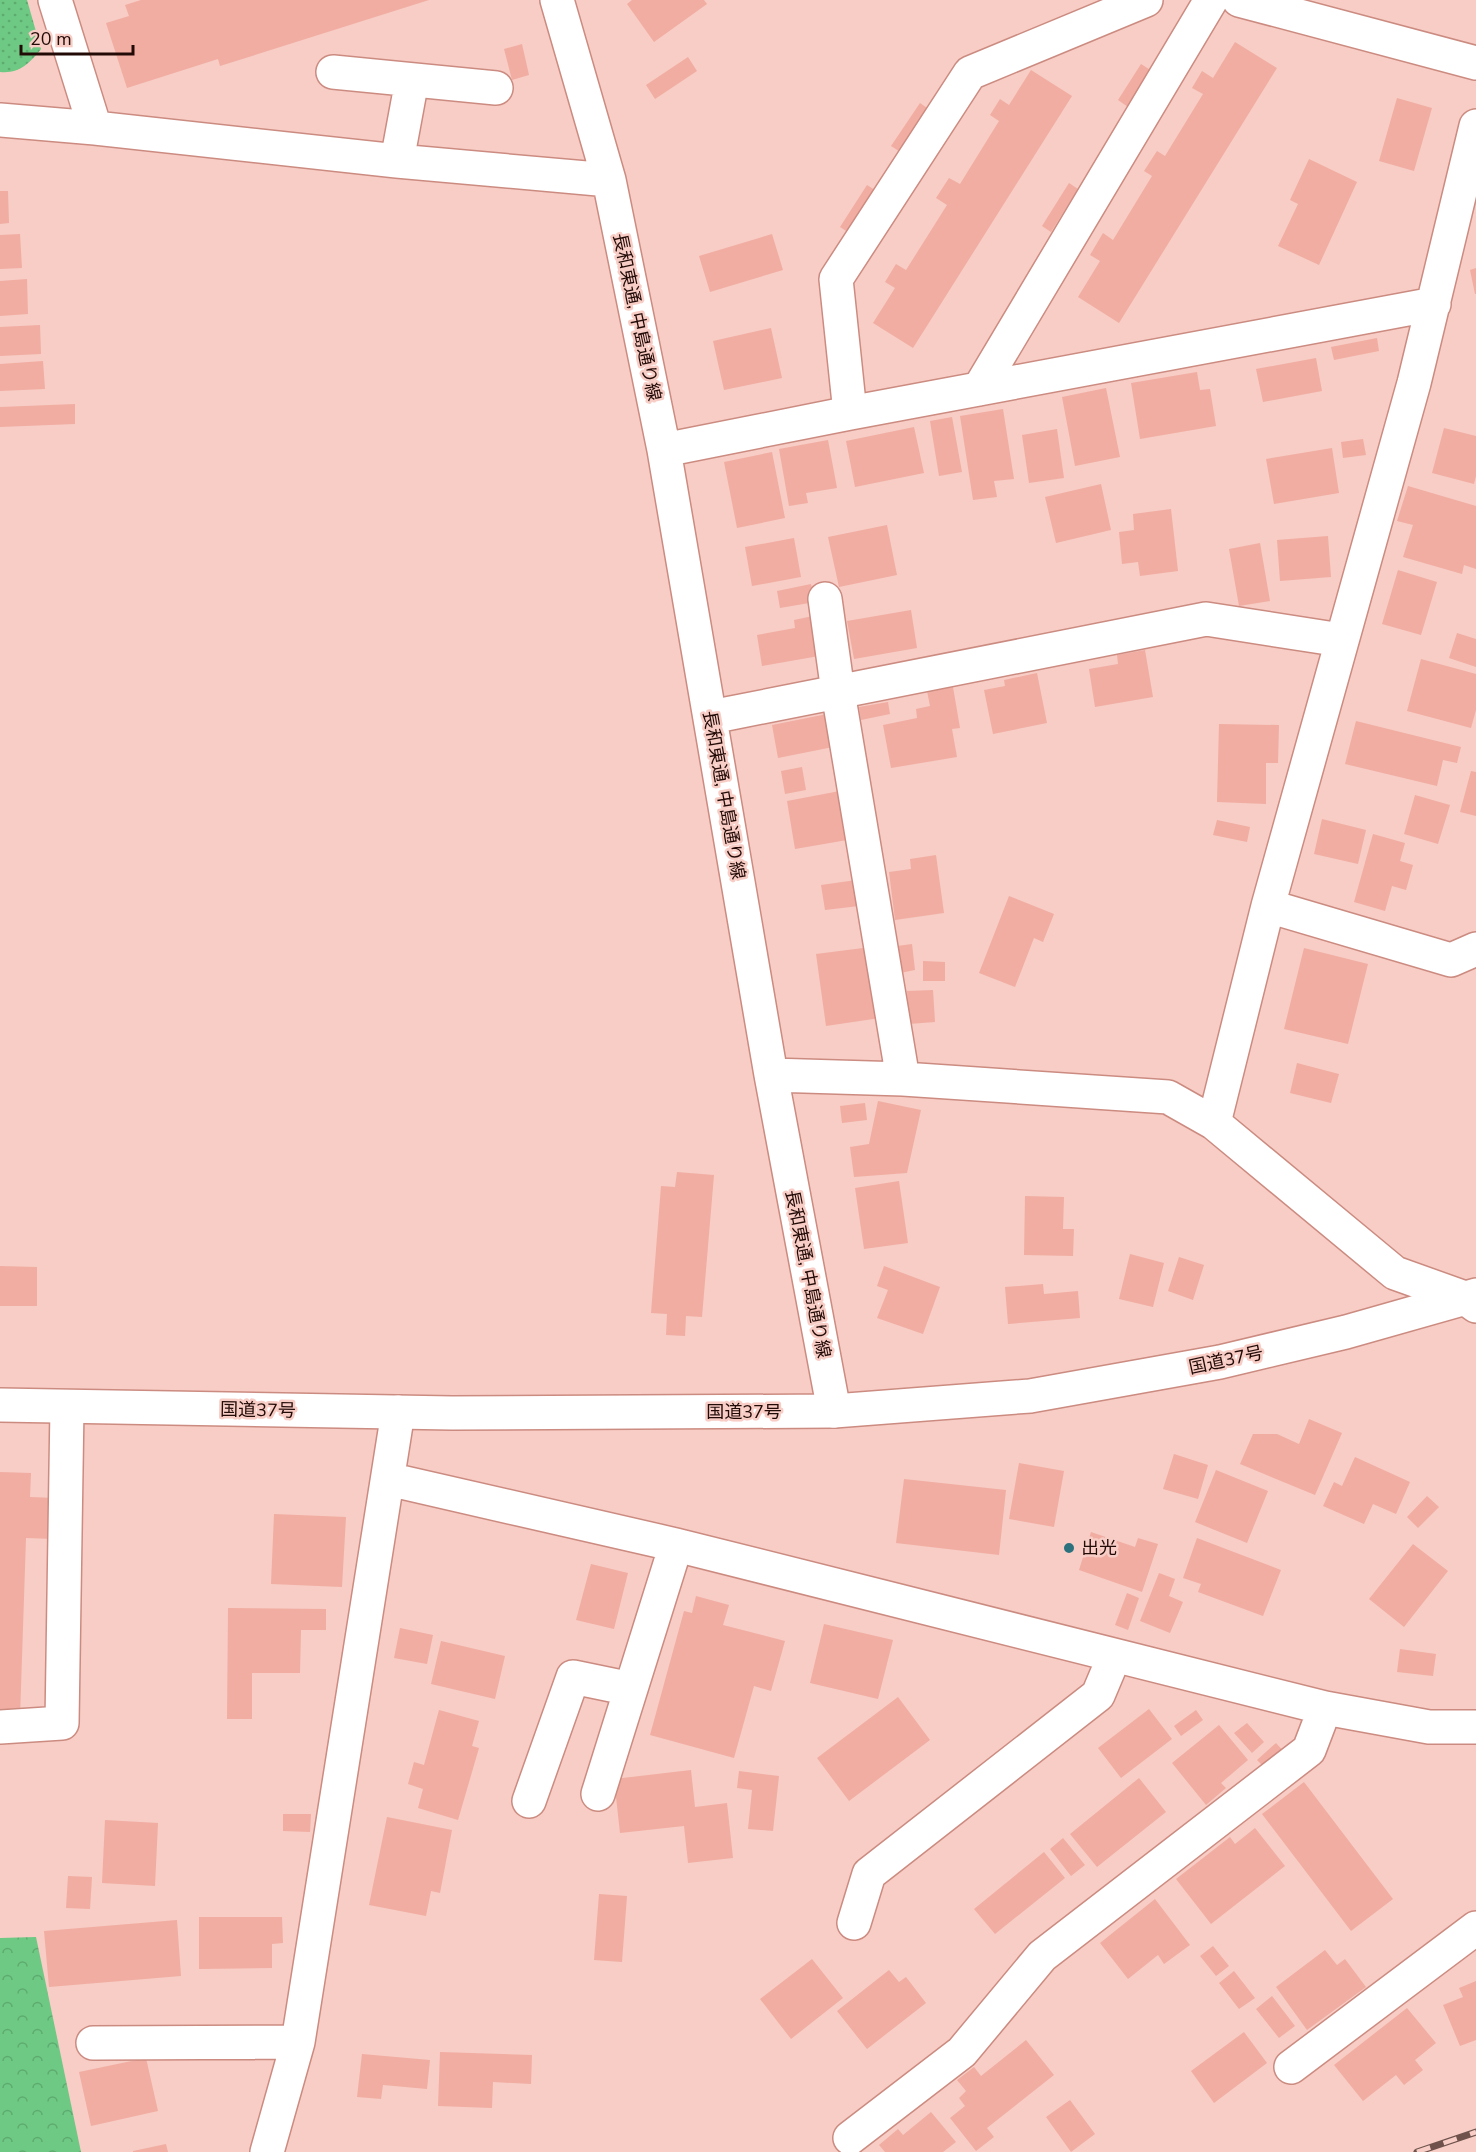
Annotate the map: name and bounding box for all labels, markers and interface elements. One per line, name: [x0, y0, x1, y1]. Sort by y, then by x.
scale bar: [21, 18, 134, 56]
text: 20 m: [30, 27, 72, 51]
street label: 長和東通, 中島通り線: [608, 231, 666, 403]
street label: 長和東通, 中島通り線: [697, 709, 751, 881]
street label: 長和東通, 中島通り線: [780, 1188, 836, 1360]
street label: 国道37号: [1187, 1340, 1265, 1380]
street label: 国道37号: [220, 1397, 296, 1423]
street label: 国道37号: [706, 1400, 782, 1424]
place label: 出光: [1081, 1536, 1117, 1560]
marker: 出光: [1062, 1541, 1076, 1555]

